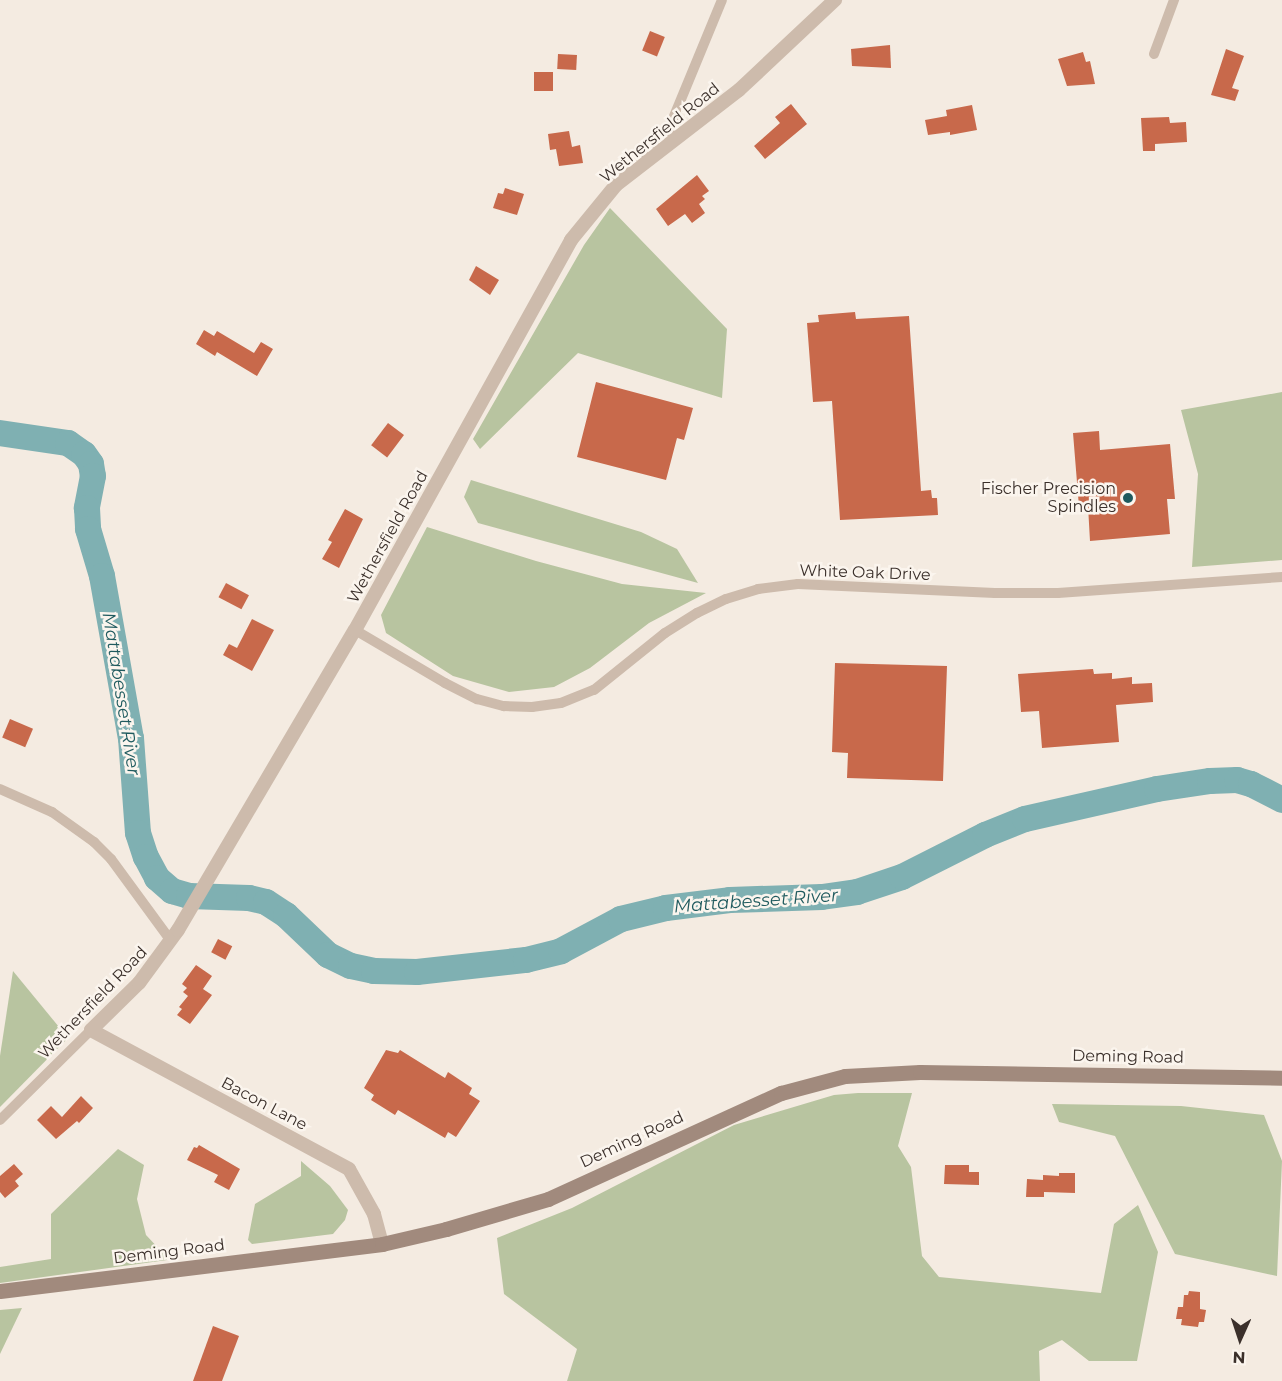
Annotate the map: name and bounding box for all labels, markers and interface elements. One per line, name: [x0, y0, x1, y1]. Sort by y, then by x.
street label: Wethersfield Road: [596, 79, 724, 187]
street label: Wethersfield Road: [344, 467, 432, 607]
place label: Fischer Precision Spindles: [981, 479, 1116, 517]
marker: Fischer Precision Spindles: [1121, 491, 1135, 505]
street label: White Oak Drive: [799, 561, 931, 585]
water label: Mattabesset River: [97, 611, 145, 777]
water label: Mattabesset River: [673, 884, 839, 918]
street label: Wethersfield Road: [35, 943, 151, 1063]
street label: Deming Road: [1072, 1046, 1184, 1068]
street label: Bacon Lane: [218, 1073, 310, 1135]
street label: Deming Road: [577, 1108, 687, 1172]
street label: Deming Road: [112, 1236, 226, 1268]
north arrow: [1210, 1309, 1270, 1369]
text: N: [1232, 1348, 1246, 1367]

